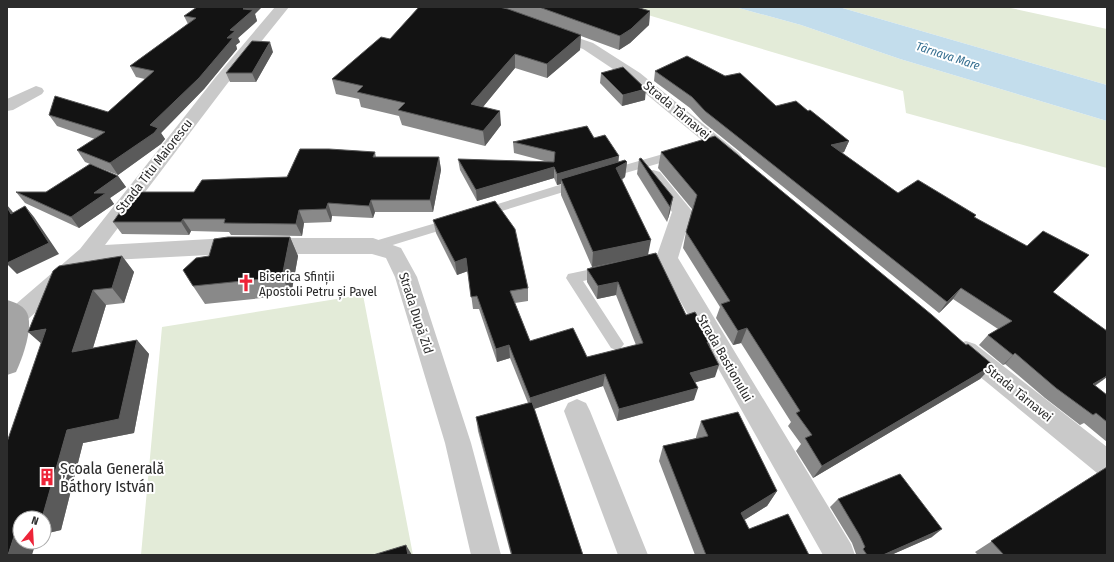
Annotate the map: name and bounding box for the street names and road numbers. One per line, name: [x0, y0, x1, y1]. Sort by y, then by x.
street label: Strada Târnavei: [641, 78, 713, 142]
street label: Strada Titu Maiorescu: [113, 116, 195, 216]
street label: Strada După Zid: [396, 270, 436, 356]
street label: Strada Bastionului: [694, 312, 756, 404]
street label: Strada Târnavei: [982, 361, 1056, 425]

